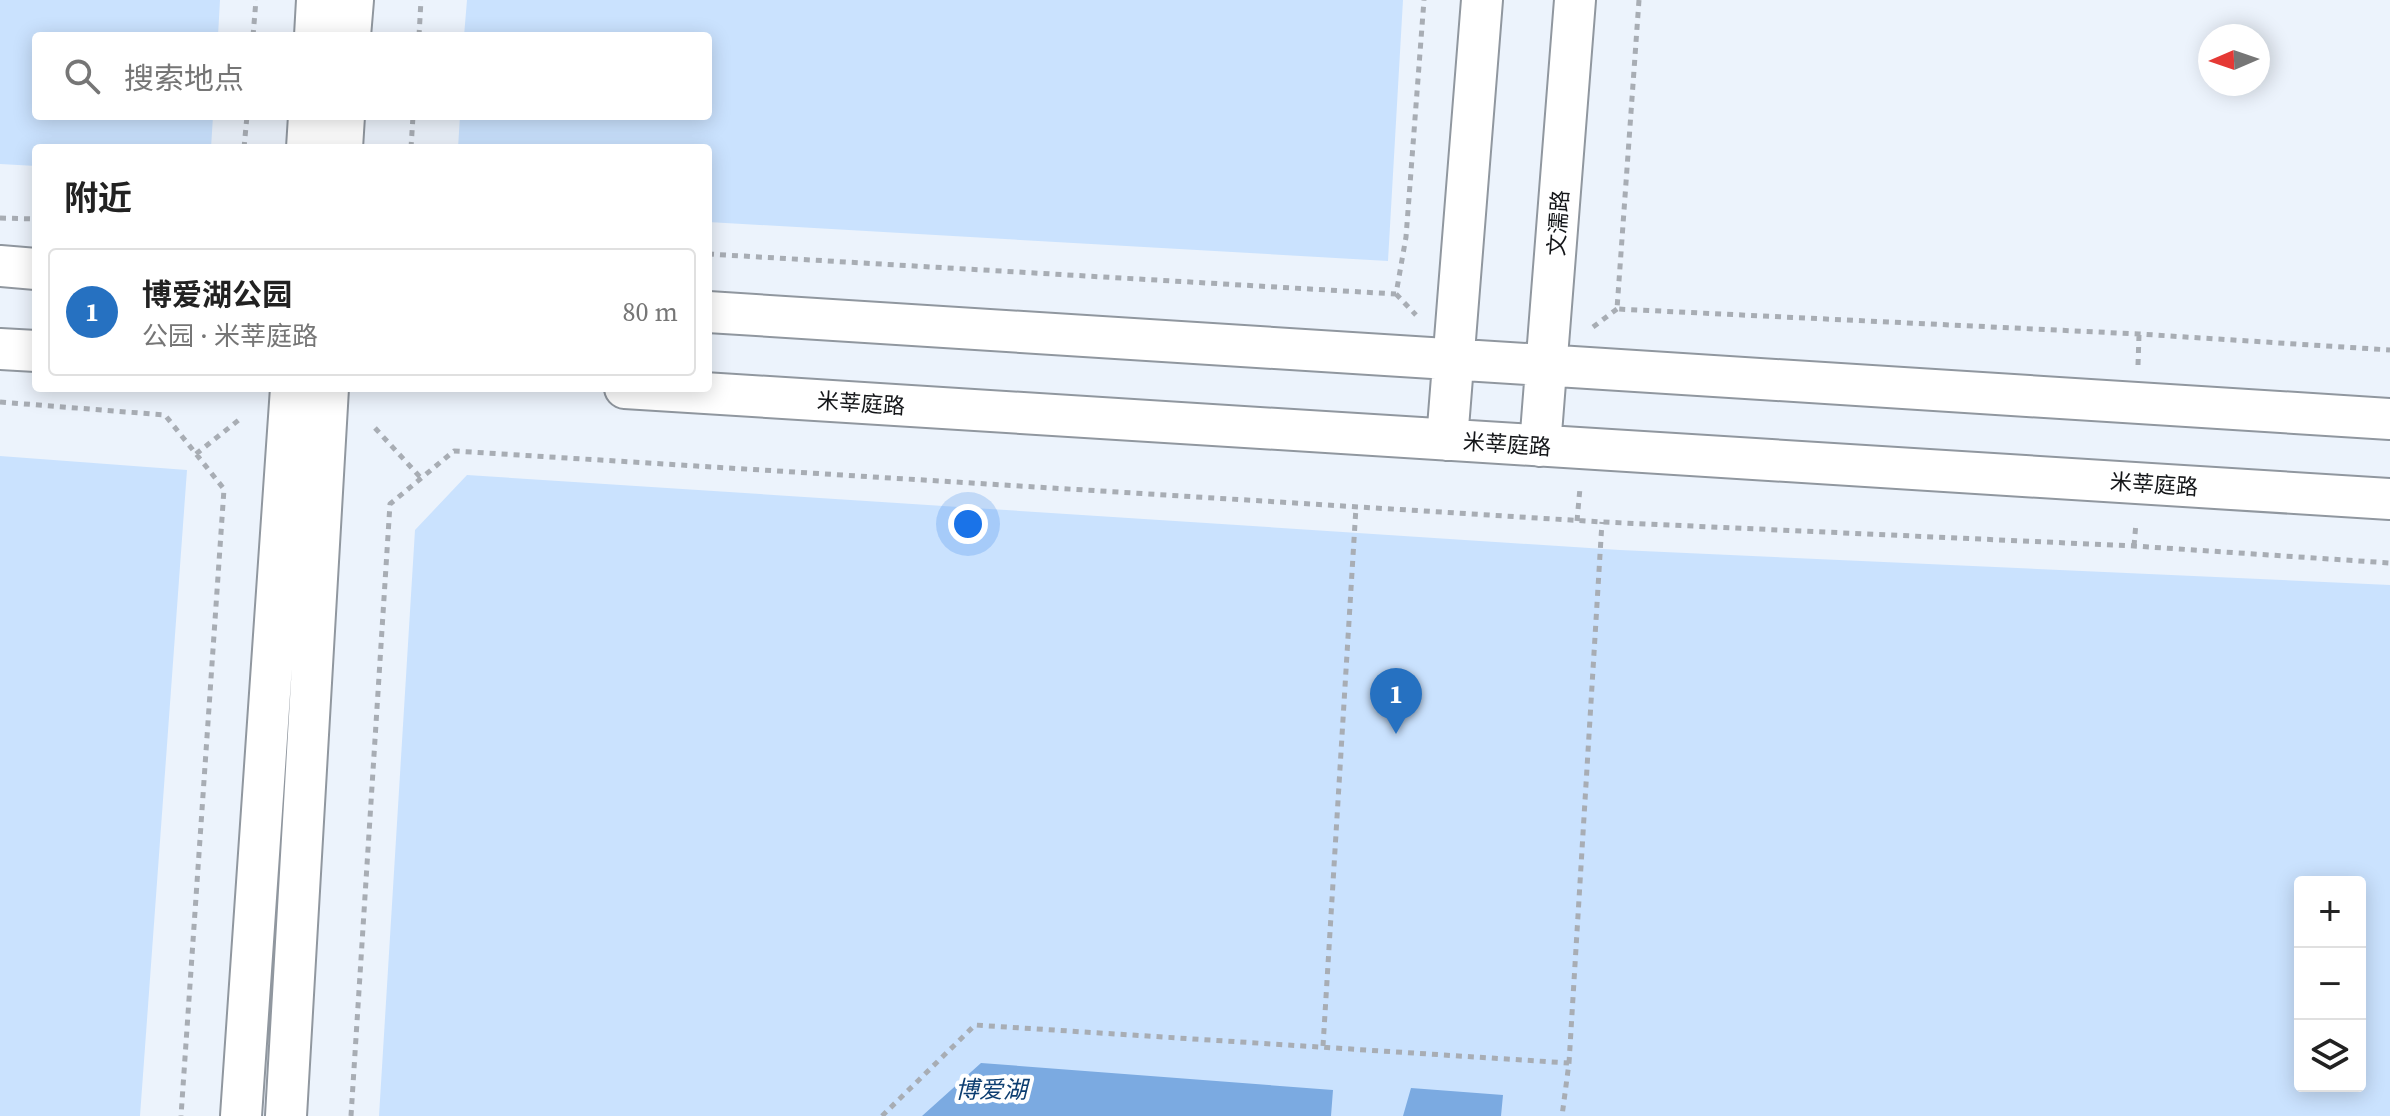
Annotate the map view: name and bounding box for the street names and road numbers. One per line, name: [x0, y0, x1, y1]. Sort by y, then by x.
street label: 文濡路: [1541, 189, 1575, 257]
street label: 米莘庭路: [816, 385, 906, 421]
street label: 米莘庭路: [1462, 426, 1552, 462]
street label: 米莘庭路: [2109, 466, 2199, 502]

